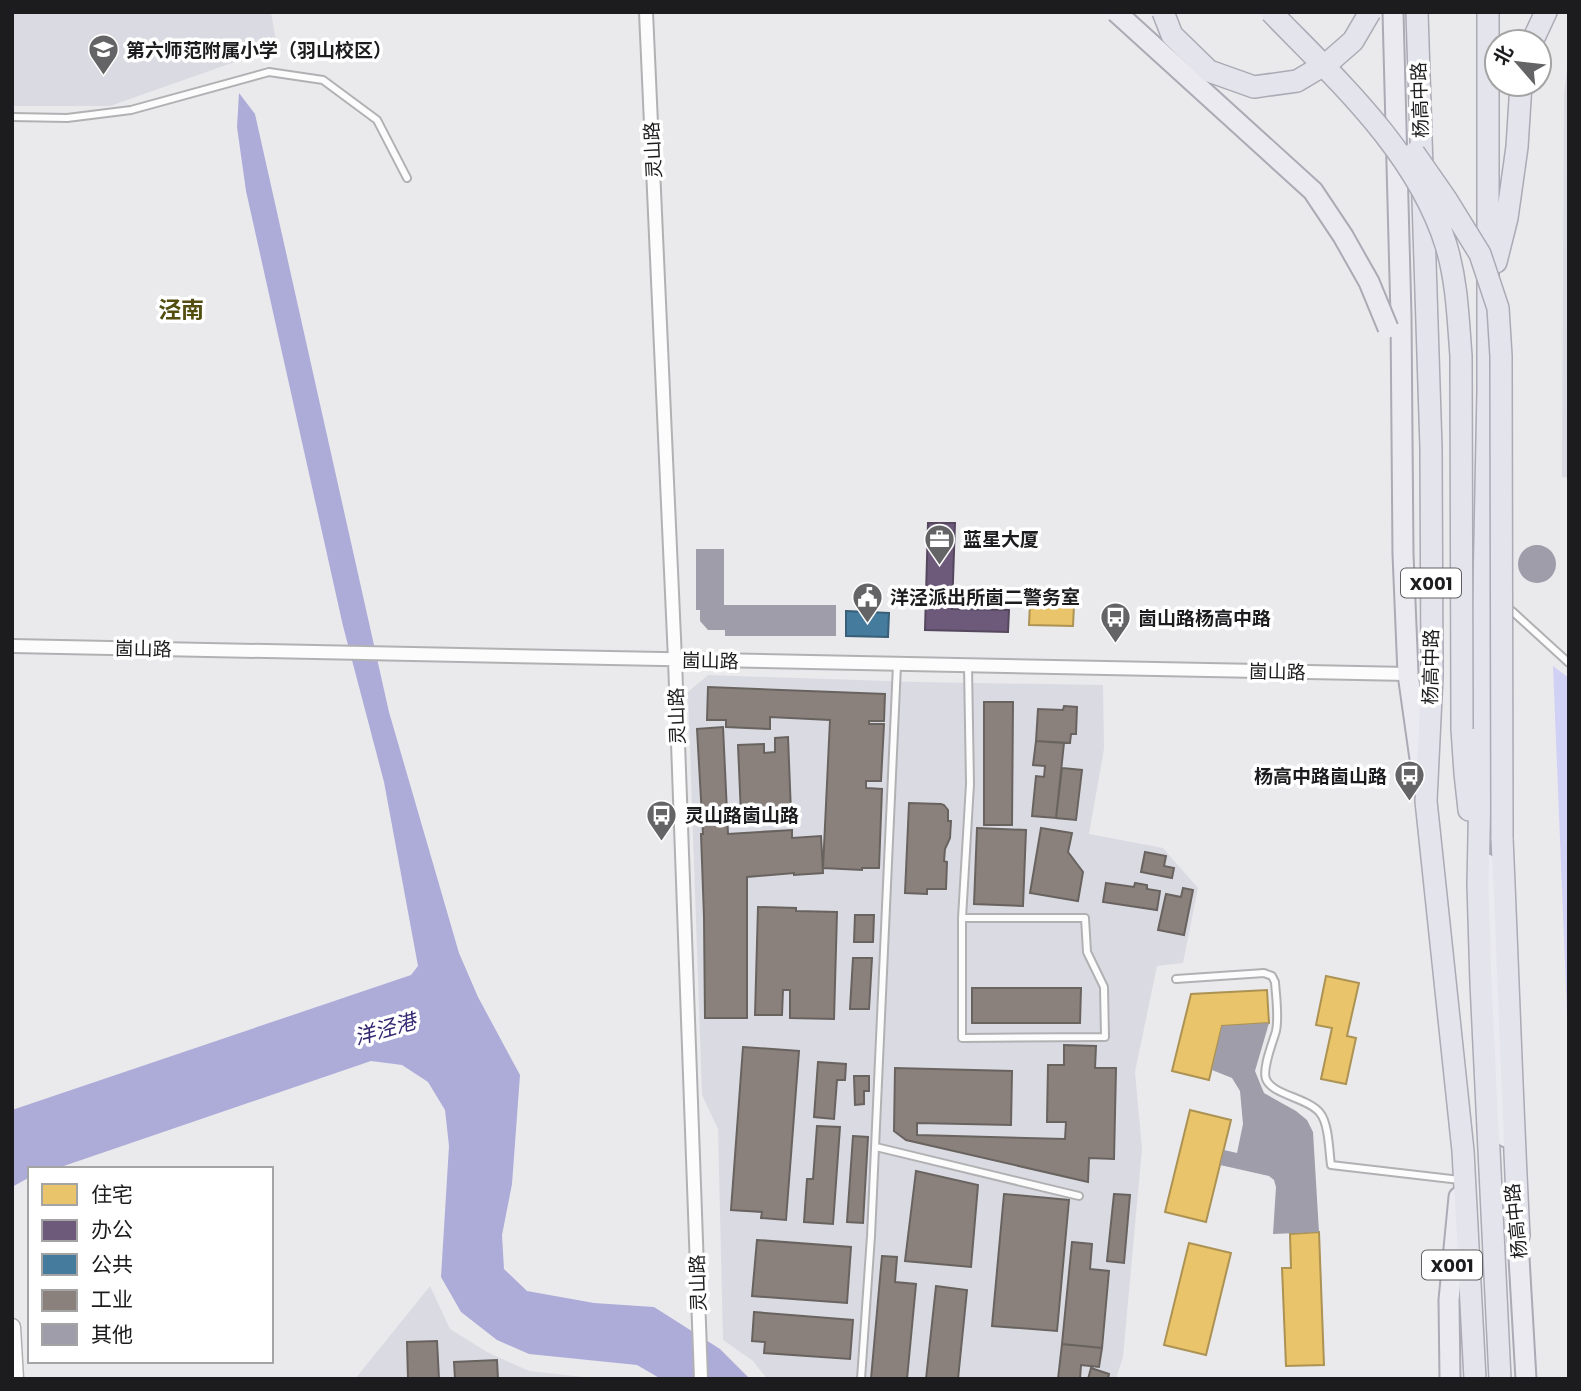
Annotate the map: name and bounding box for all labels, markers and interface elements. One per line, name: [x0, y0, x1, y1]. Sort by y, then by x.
north arrow: [1483, 28, 1553, 98]
school or university icon: 第六师范附属小学（羽山校区）: [86, 33, 120, 77]
place label: 第六师范附属小学（羽山校区）: [126, 37, 392, 64]
text: 北: [1487, 41, 1520, 70]
street label: 杨高中路: [1405, 62, 1435, 138]
street label: 灵山路: [638, 121, 668, 179]
district label: 泾南: [158, 294, 204, 326]
office icon: 蓝星大厦: [923, 522, 957, 566]
place label: 蓝星大厦: [963, 526, 1039, 553]
road number: X001: [1401, 568, 1461, 598]
public building icon: 洋泾派出所崮二警务室: [850, 580, 884, 624]
place label: 洋泾派出所崮二警务室: [890, 584, 1080, 611]
bus stop icon: 崮山路杨高中路: [1098, 601, 1132, 645]
place label: 崮山路杨高中路: [1138, 605, 1271, 632]
street label: 杨高中路: [1417, 629, 1445, 705]
street label: 崮山路: [114, 635, 172, 663]
street label: 崮山路: [681, 647, 739, 675]
street label: 崮山路: [1248, 658, 1306, 686]
street label: 灵山路: [663, 687, 691, 745]
bus stop icon: 杨高中路崮山路: [1393, 759, 1427, 803]
place label: 杨高中路崮山路: [1254, 763, 1387, 790]
bus stop icon: 灵山路崮山路: [645, 798, 679, 842]
place label: 灵山路崮山路: [685, 802, 799, 829]
water label: 洋泾港: [351, 1006, 422, 1052]
legend: [28, 1167, 273, 1363]
text: 住宅: [91, 1180, 133, 1209]
street label: 杨高中路: [1499, 1182, 1533, 1260]
text: 办公: [91, 1215, 133, 1244]
text: 公共: [91, 1250, 133, 1279]
road number: X001: [1422, 1250, 1482, 1280]
street label: 灵山路: [684, 1254, 712, 1312]
text: 工业: [91, 1285, 133, 1314]
text: 其他: [91, 1320, 133, 1349]

